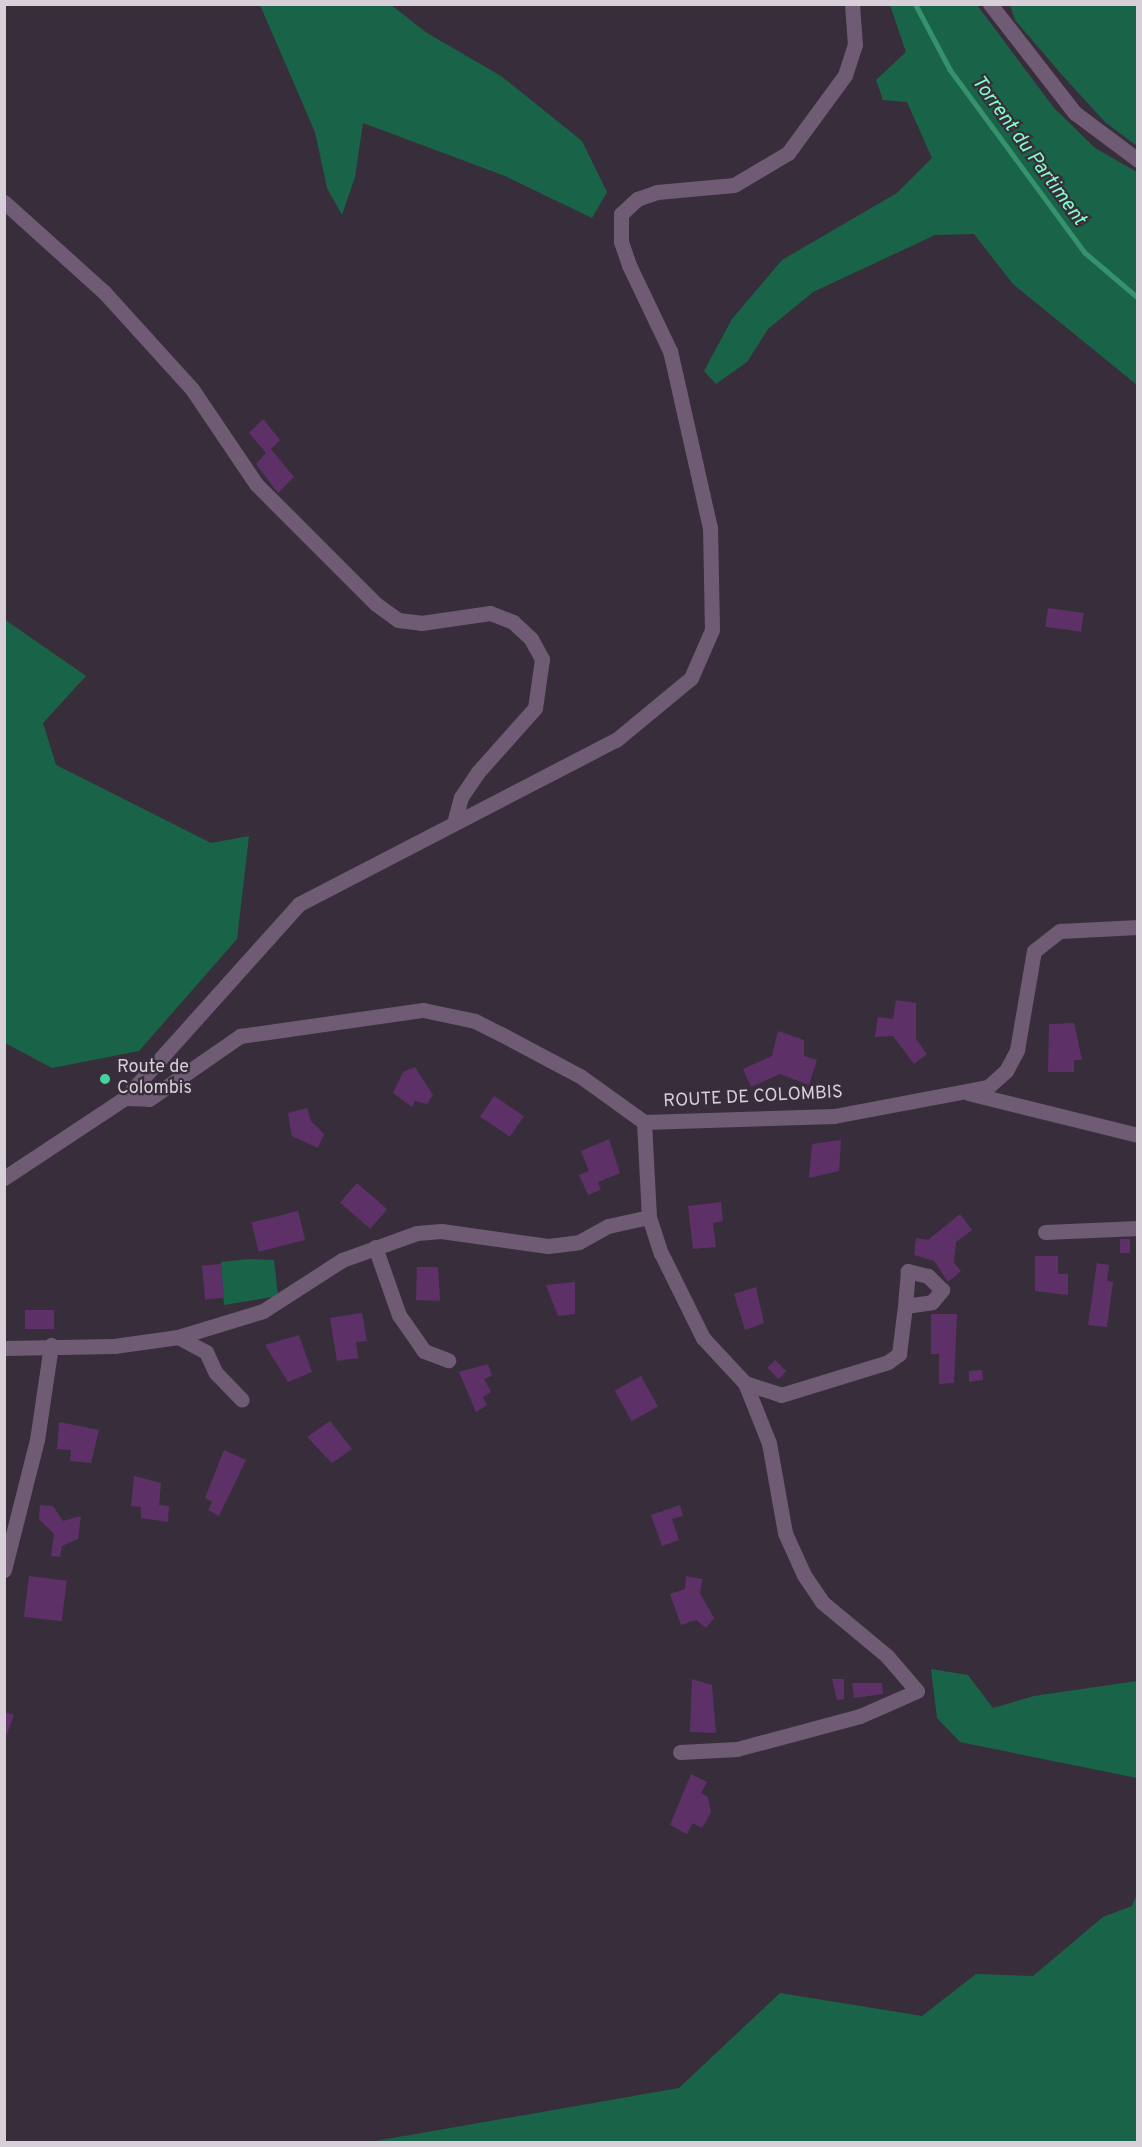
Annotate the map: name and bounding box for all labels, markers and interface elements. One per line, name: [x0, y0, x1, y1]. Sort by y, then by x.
water label: Torrent du Partiment: [966, 71, 1090, 231]
place label: Route de Colombis: [117, 1058, 192, 1100]
marker: Route de Colombis: [98, 1072, 112, 1086]
street label: ROUTE DE COLOMBIS: [663, 1083, 843, 1113]

